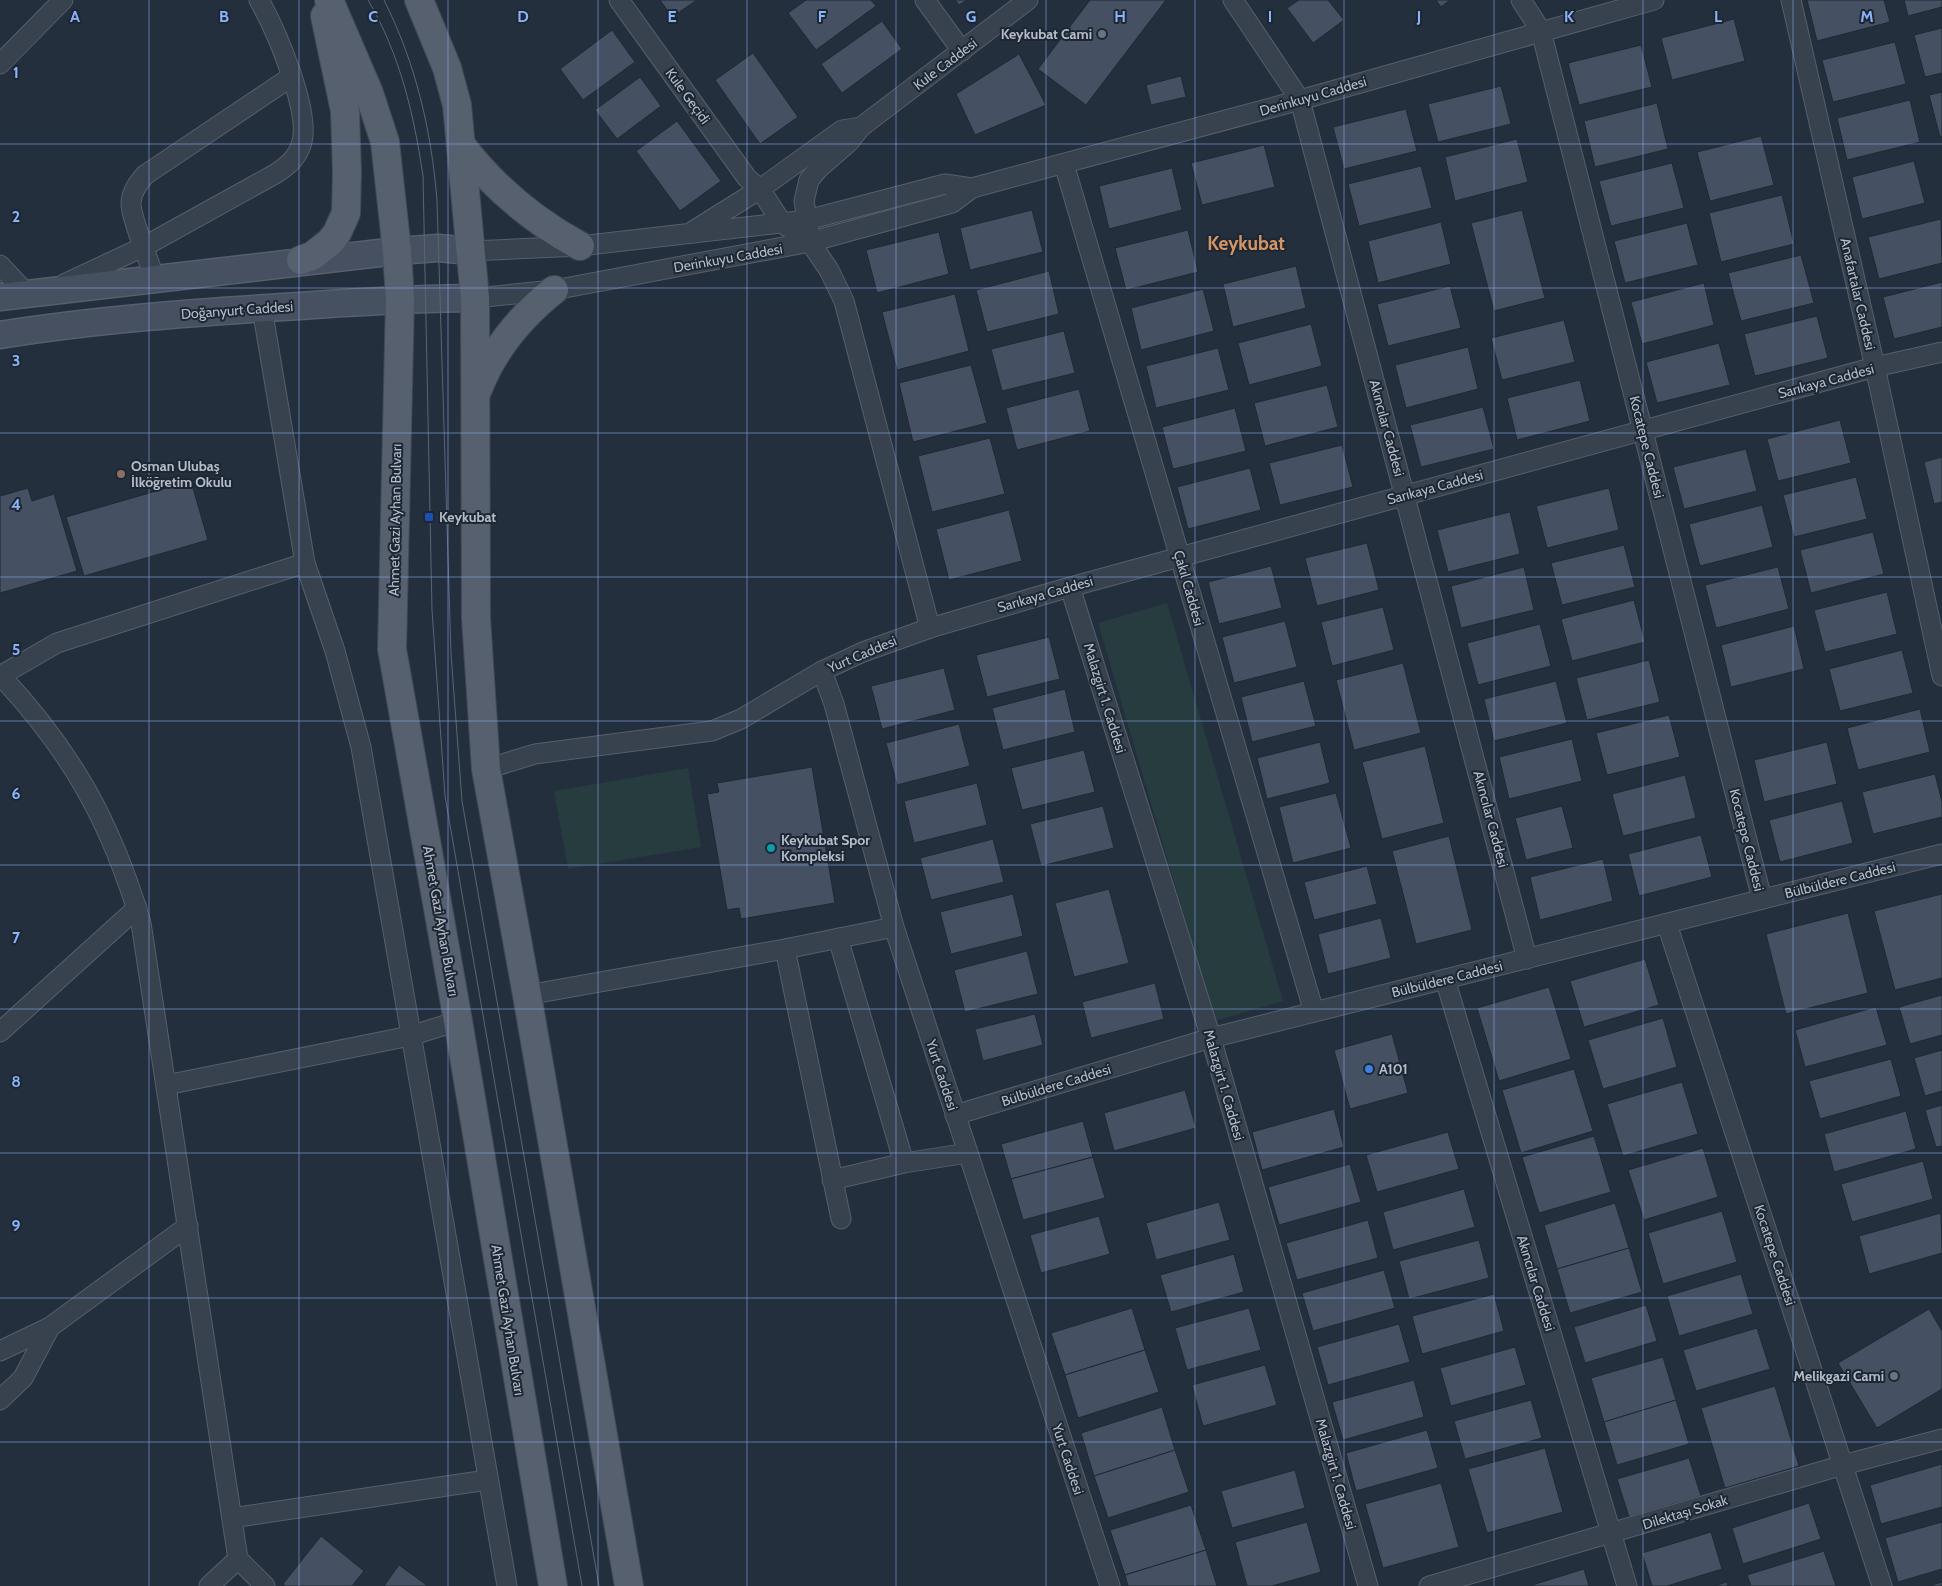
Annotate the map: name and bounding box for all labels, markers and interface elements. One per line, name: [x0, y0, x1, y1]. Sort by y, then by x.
text: A: [70, 7, 80, 26]
text: B: [219, 7, 229, 26]
text: C: [368, 7, 378, 26]
text: D: [517, 7, 529, 26]
text: E: [667, 7, 677, 26]
text: F: [818, 7, 827, 26]
text: G: [966, 7, 976, 26]
text: H: [1114, 7, 1126, 26]
text: I: [1268, 7, 1272, 26]
text: J: [1416, 7, 1421, 26]
text: K: [1564, 7, 1574, 26]
text: L: [1714, 7, 1722, 26]
text: M: [1860, 7, 1874, 26]
place label: Keykubat Cami: [1001, 25, 1092, 43]
marker: Keykubat Cami: [1096, 28, 1108, 40]
street label: Kule Caddesi: [910, 34, 981, 94]
text: 1: [13, 63, 19, 82]
street label: Kule Geçidi: [662, 64, 714, 128]
street label: Derinkuyu Caddesi: [1257, 72, 1369, 120]
text: 2: [12, 207, 20, 226]
district label: Keykubat: [1207, 232, 1285, 255]
street label: Anafartalar Caddesi: [1836, 236, 1880, 352]
street label: Derinkuyu Caddesi: [672, 240, 784, 276]
street label: Doğanyurt Caddesi: [180, 297, 294, 323]
text: 3: [12, 351, 20, 370]
street label: Sarıkaya Caddesi: [1776, 360, 1876, 402]
street label: Akıncılar Caddesi: [1365, 378, 1409, 478]
street label: Kocatepe Caddesi: [1626, 394, 1668, 500]
street label: Ahmet Gazi Ayhan Bulvarı: [385, 444, 405, 596]
place label: Osman Ulubaş İlköğretim Okulu: [131, 457, 232, 491]
street label: Sarıkaya Caddesi: [1385, 466, 1485, 508]
marker: Osman Ulubaş İlköğretim Okulu: [115, 468, 127, 480]
text: 4: [11, 495, 21, 514]
place label: Keykubat: [439, 508, 496, 526]
marker: Keykubat: [423, 511, 435, 523]
street label: Çakıl Caddesi: [1170, 548, 1208, 628]
street label: Sarıkaya Caddesi: [995, 572, 1095, 616]
street label: Yurt Caddesi: [824, 631, 899, 677]
text: 5: [12, 640, 20, 659]
street label: Malazgirt 1. Caddesi: [1080, 641, 1130, 755]
street label: Akıncılar Caddesi: [1469, 769, 1513, 869]
text: 6: [12, 784, 21, 803]
street label: Kocatepe Caddesi: [1726, 787, 1768, 893]
place label: Keykubat Spor Kompleksi: [781, 831, 870, 865]
marker: Keykubat Spor Kompleksi: [765, 842, 777, 854]
street label: Ahmet Gazi Ayhan Bulvarı: [419, 844, 463, 998]
street label: Bülbüldere Caddesi: [1783, 858, 1897, 902]
text: 7: [12, 928, 21, 947]
street label: Bülbüldere Caddesi: [1390, 957, 1504, 1001]
street label: Malazgirt 1. Caddesi: [1200, 1027, 1248, 1143]
street label: Yurt Caddesi: [922, 1036, 962, 1113]
street label: Bülbüldere Caddesi: [999, 1060, 1113, 1110]
place label: A101: [1379, 1060, 1408, 1078]
marker: A101: [1363, 1063, 1375, 1075]
text: 8: [11, 1072, 21, 1091]
street label: Kocatepe Caddesi: [1750, 1202, 1800, 1308]
text: 9: [12, 1216, 21, 1235]
street label: Akıncılar Caddesi: [1513, 1233, 1559, 1333]
street label: Ahmet Gazi Ayhan Bulvarı: [487, 1243, 529, 1397]
place label: Melikgazi Cami: [1794, 1367, 1884, 1385]
marker: Melikgazi Cami: [1888, 1370, 1900, 1382]
street label: Malazgirt 1. Caddesi: [1312, 1416, 1360, 1532]
street label: Yurt Caddesi: [1048, 1420, 1088, 1497]
street label: Dilektaşı Sokak: [1640, 1490, 1730, 1533]

